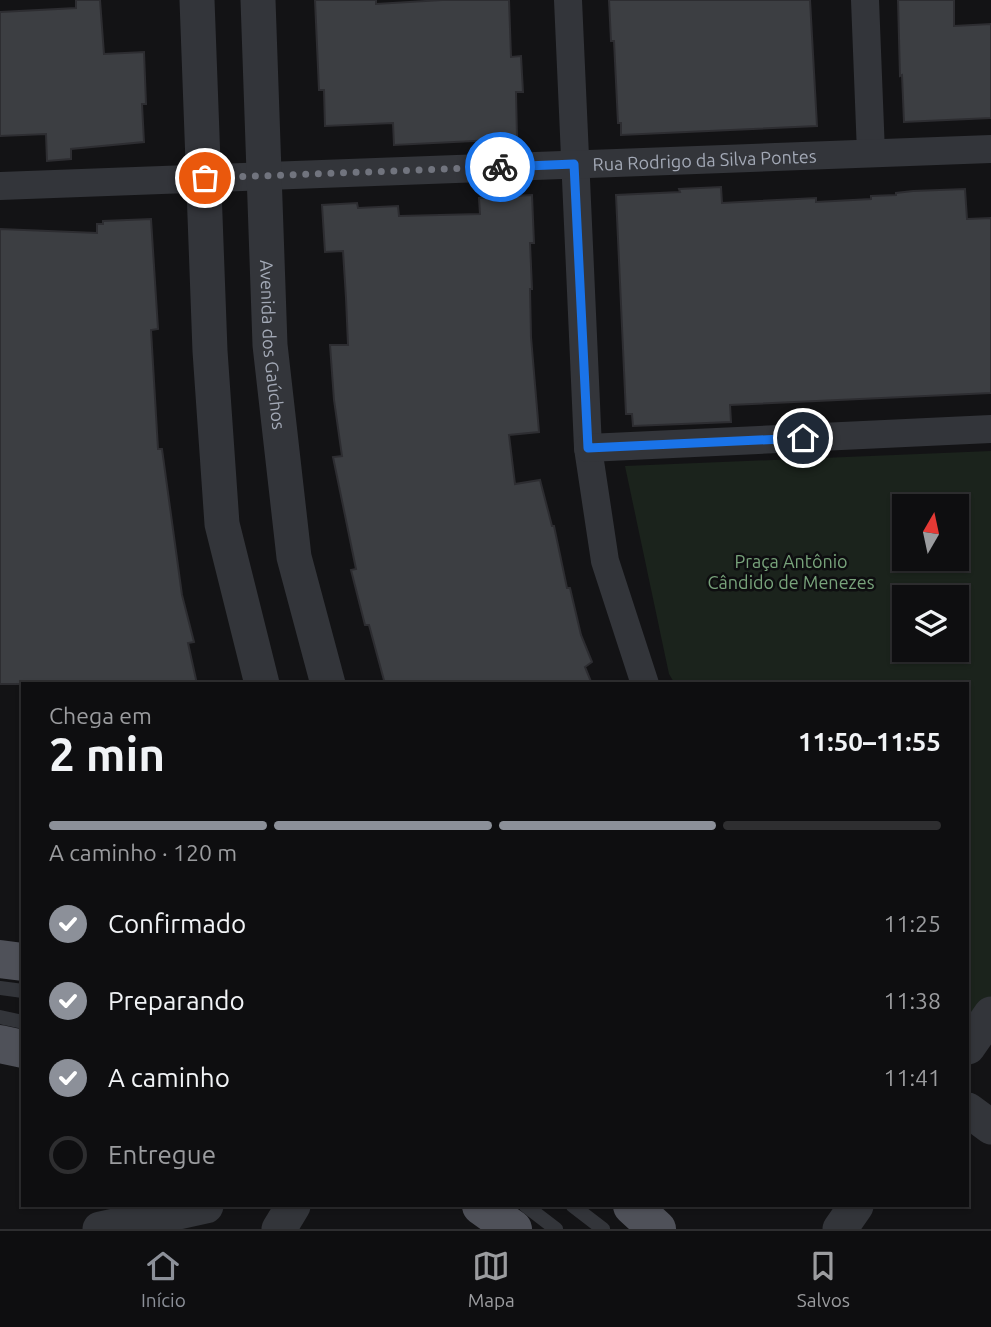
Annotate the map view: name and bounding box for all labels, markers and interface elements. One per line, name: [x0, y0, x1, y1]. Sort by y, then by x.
courier: [465, 132, 535, 202]
street label: Rua Rodrigo da Silva Pontes: [592, 146, 817, 174]
pin: [175, 148, 235, 208]
icon: bike: [481, 148, 519, 186]
icon: bag: [186, 159, 224, 197]
street label: Avenida dos Gaúchos: [257, 259, 290, 431]
pin: [773, 408, 833, 468]
icon: home: [784, 419, 822, 457]
north arrow: [892, 494, 970, 570]
map controls: [892, 494, 969, 662]
park label: Praça Antônio Cândido de Menezes: [708, 551, 875, 592]
button: layers: [892, 585, 969, 662]
text: Chega em: [49, 703, 152, 728]
text: 11:50–11:55: [798, 727, 941, 756]
text: 2 min: [49, 728, 165, 780]
text: A caminho · 120 m: [49, 840, 237, 865]
icon: check: [49, 905, 87, 943]
text: Confirmado: [108, 909, 246, 938]
text: 11:25: [883, 911, 941, 936]
icon: check: [49, 982, 87, 1020]
text: Preparando: [108, 986, 245, 1015]
text: 11:38: [883, 988, 941, 1013]
icon: check: [49, 1059, 87, 1097]
text: A caminho: [108, 1063, 230, 1092]
text: 11:41: [883, 1065, 941, 1090]
text: Entregue: [108, 1140, 216, 1169]
tab: Início: [141, 1247, 186, 1311]
tab: Mapa: [468, 1247, 515, 1311]
tab: Salvos: [797, 1247, 850, 1311]

